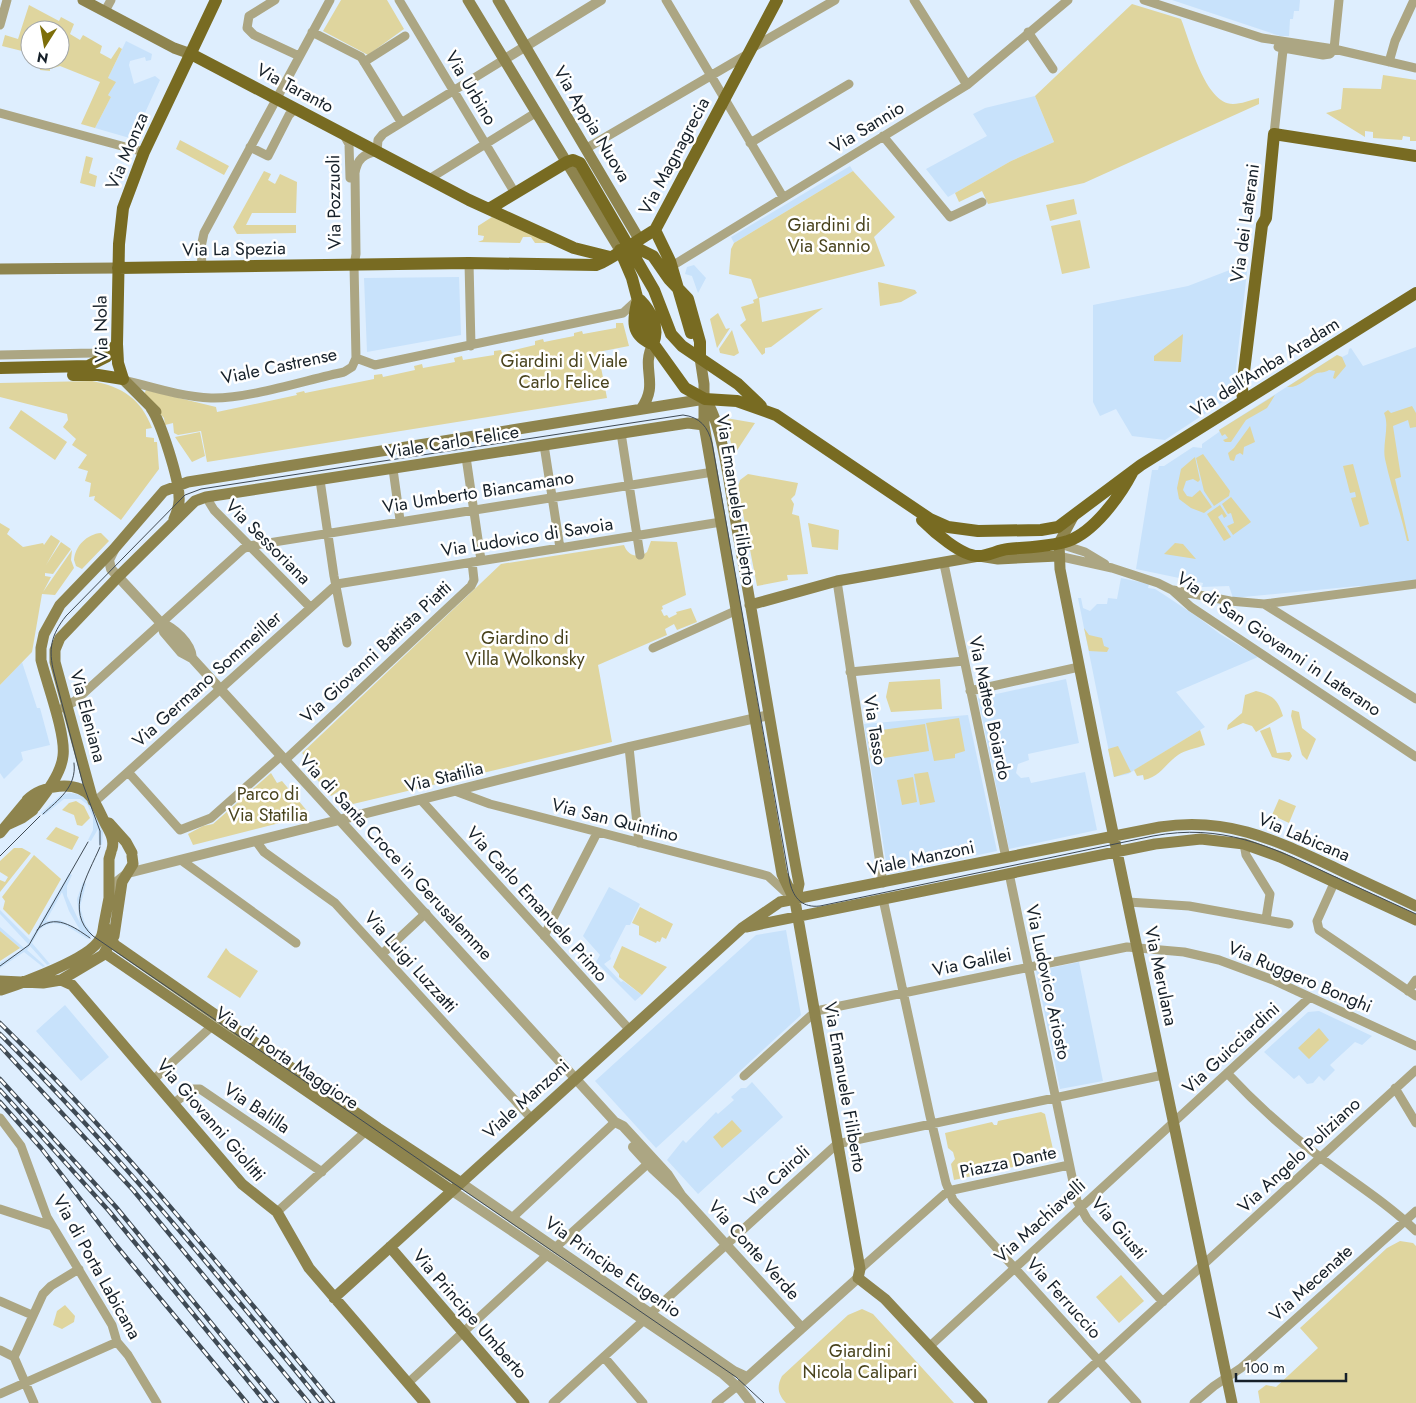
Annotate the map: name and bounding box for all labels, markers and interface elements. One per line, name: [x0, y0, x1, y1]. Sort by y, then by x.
north arrow: [20, 20, 70, 70]
street label: Via Urbino: [439, 46, 503, 130]
text: N: [35, 47, 50, 69]
street label: Via Taranto: [252, 57, 338, 119]
street label: Via Appia Nuova: [547, 61, 637, 187]
street label: Via Magnagrecia: [632, 93, 716, 219]
street label: Via Sannio: [825, 95, 909, 159]
street label: Via Monza: [99, 108, 155, 194]
street label: Via Pozzuoli: [320, 155, 348, 249]
street label: Via dei Laterani: [1224, 162, 1266, 284]
park label: Giardini di Via Sannio: [788, 212, 870, 259]
street label: Via La Spezia: [182, 235, 286, 263]
street label: Via Nola: [87, 295, 115, 363]
street label: Via dell'Amba Aradam: [1186, 311, 1344, 423]
street label: Viale Castrense: [219, 341, 339, 391]
park label: Giardini di Viale Carlo Felice: [501, 348, 627, 395]
street label: Via Emanuele Filiberto: [710, 413, 762, 587]
street label: Viale Carlo Felice: [383, 419, 521, 465]
street label: Via Umberto Biancamano: [381, 464, 576, 520]
street label: Via Sessoriana: [219, 493, 317, 591]
street label: Via Ludovico di Savoia: [439, 511, 615, 563]
street label: Via di San Giovanni in Laterano: [1171, 566, 1387, 723]
street label: Via Giovanni Battista Piatti: [295, 575, 457, 729]
street label: Via Germano Sommeiller: [127, 604, 288, 753]
park label: Giardino di Villa Wolkonsky: [465, 625, 585, 672]
street label: Via Matteo Boiardo: [962, 634, 1018, 783]
street label: Via Eleniana: [63, 667, 113, 765]
street label: Via Tasso: [857, 693, 893, 767]
street label: Via di Santa Croce in Gerusalemme: [293, 748, 499, 966]
street label: Via Statilia: [402, 755, 486, 799]
park label: Parco di Via Statilia: [228, 781, 308, 828]
street label: Via San Quintino: [549, 792, 681, 848]
street label: Via Labicana: [1254, 806, 1354, 868]
street label: Via Carlo Emanuele Primo: [460, 821, 614, 987]
street label: Viale Manzoni: [865, 834, 977, 882]
street label: Via Ludovico Ariosto: [1019, 902, 1077, 1062]
street label: Via Luigi Luzzatti: [358, 905, 464, 1019]
street label: Via Merulana: [1138, 924, 1184, 1028]
street label: Via Ruggero Bonghi: [1224, 935, 1376, 1019]
street label: Via Galilei: [930, 941, 1014, 983]
street label: Via Guicciardini: [1177, 996, 1285, 1100]
street label: Via di Porta Maggiore: [210, 1000, 364, 1116]
street label: Via Emanuele Filiberto: [817, 1000, 873, 1174]
street label: Via Giovanni Giolitti: [150, 1053, 272, 1187]
street label: Viale Manzoni: [477, 1053, 575, 1145]
street label: Via Balilla: [219, 1076, 295, 1140]
street label: Via Angelo Poliziano: [1232, 1091, 1366, 1219]
street label: Via Cairoli: [738, 1139, 816, 1213]
street label: Piazza Dante: [957, 1139, 1059, 1185]
street label: Via Machiavelli: [989, 1173, 1091, 1269]
street label: Via di Porta Labicana: [46, 1190, 148, 1344]
street label: Via Giusti: [1085, 1191, 1153, 1265]
street label: Via Conte Verde: [702, 1194, 806, 1306]
street label: Via Principe Eugenio: [539, 1210, 687, 1324]
street label: Via Mecenate: [1264, 1239, 1358, 1327]
street label: Via Principe Umberto: [406, 1244, 534, 1384]
street label: Via Ferruccio: [1020, 1251, 1108, 1345]
park label: Giardini Nicola Calipari: [803, 1338, 917, 1385]
scale bar: [1236, 1350, 1346, 1382]
text: 100 m: [1244, 1357, 1285, 1379]

